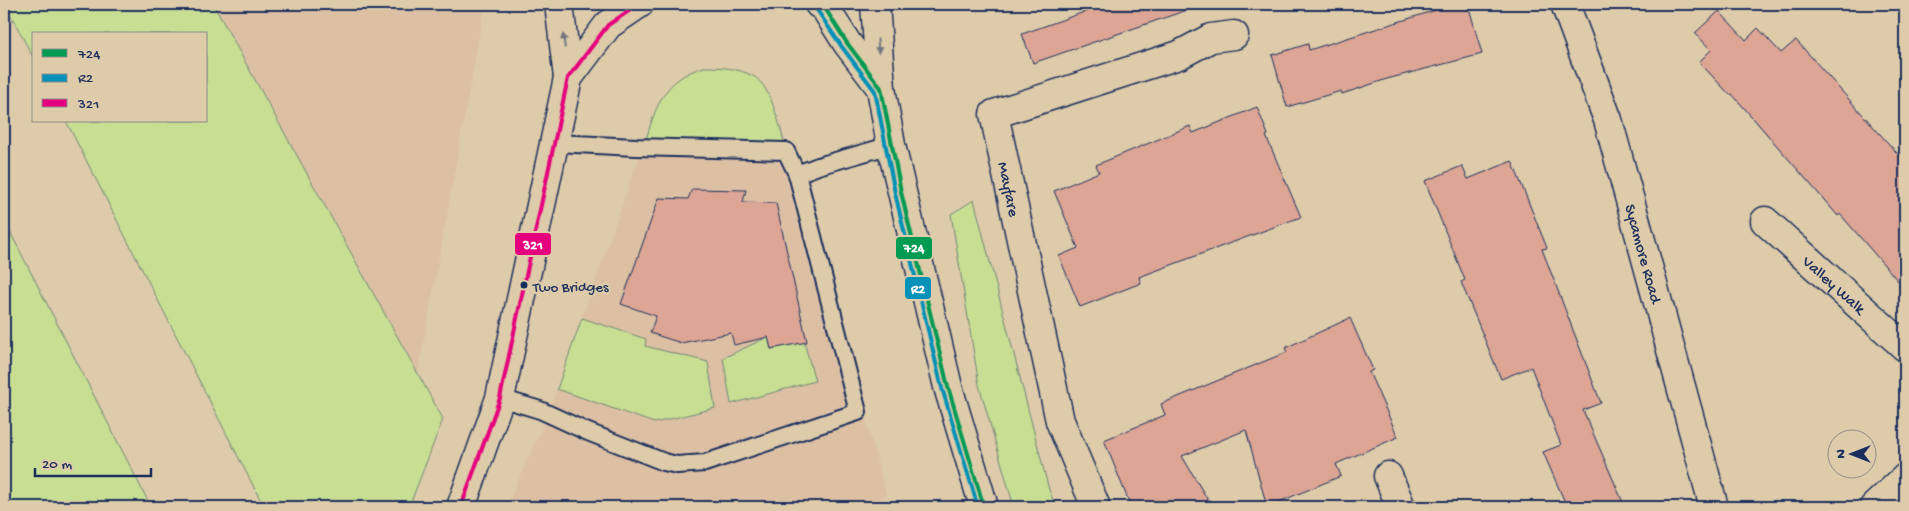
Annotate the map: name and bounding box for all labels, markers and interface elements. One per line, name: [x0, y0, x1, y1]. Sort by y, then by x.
legend: [32, 32, 208, 122]
one-way arrow: [560, 33, 568, 49]
one-way arrow: [874, 38, 882, 54]
text: 724: [77, 46, 100, 64]
text: R2: [78, 70, 93, 88]
text: 321: [77, 96, 99, 114]
street label: Mayfare: [992, 161, 1022, 220]
street label: Sycamore Road: [1619, 203, 1664, 308]
line badge: 321: [514, 232, 552, 256]
line badge: 724: [895, 236, 933, 260]
text: 321: [522, 238, 543, 255]
text: 724: [903, 241, 925, 258]
street label: Valley Walk: [1796, 253, 1869, 321]
line badge: R2: [904, 276, 932, 300]
place label: Two Bridges: [532, 279, 609, 297]
marker: Two Bridges: [519, 280, 529, 290]
text: R2: [910, 282, 925, 299]
north arrow: [1826, 428, 1876, 478]
scale bar: [35, 446, 151, 478]
text: N: [1833, 449, 1850, 459]
text: 20 m: [42, 456, 72, 474]

